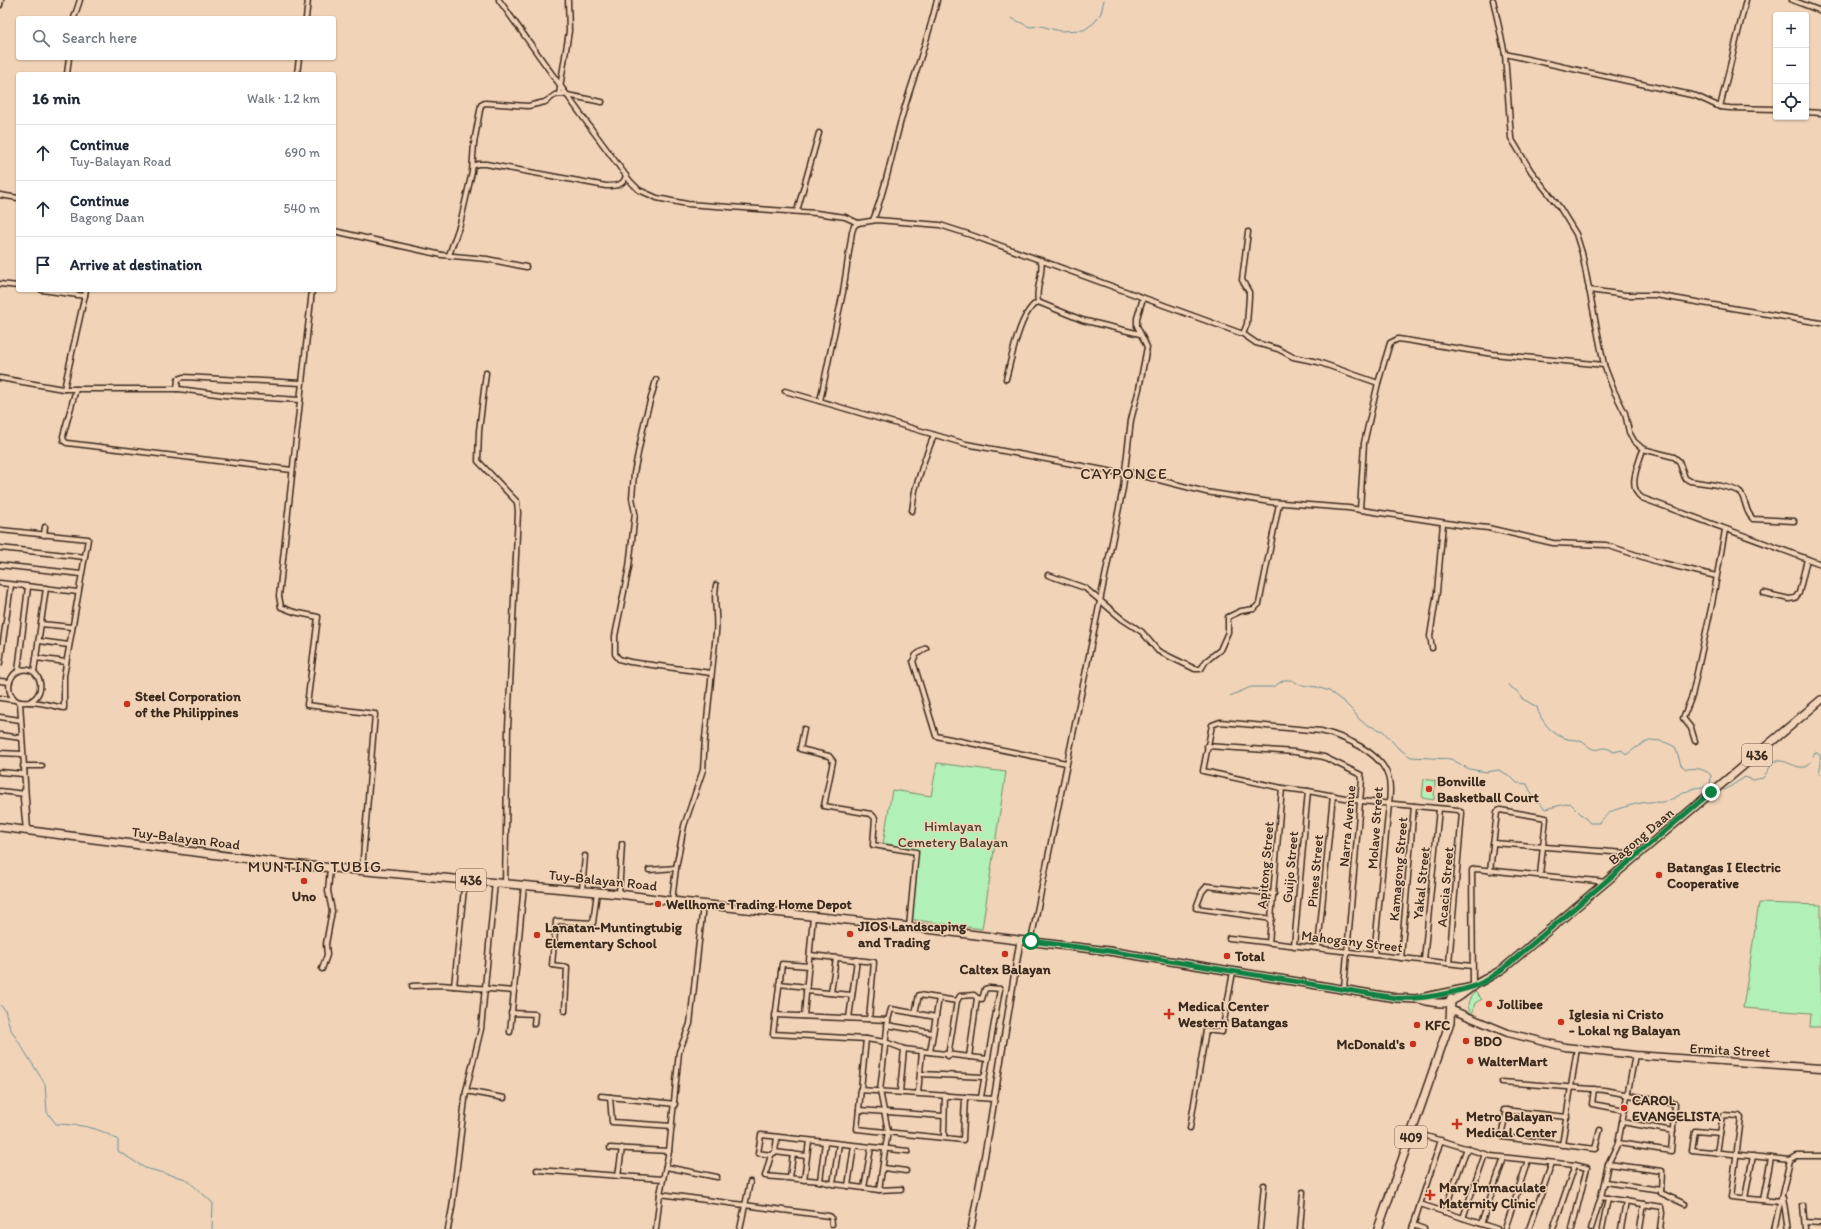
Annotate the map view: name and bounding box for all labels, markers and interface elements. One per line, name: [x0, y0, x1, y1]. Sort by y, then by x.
map controls: [1773, 12, 1809, 120]
button: +: [1773, 12, 1809, 48]
search box: [16, 16, 336, 60]
icon: search: [30, 27, 52, 49]
text: Search here: [62, 29, 137, 47]
button: −: [1773, 48, 1809, 84]
button: locate: [1773, 84, 1809, 120]
text: 16 min: [32, 88, 80, 108]
text: Walk · 1.2 km: [247, 91, 320, 106]
text: Continue: [70, 136, 129, 154]
icon: ahead: [32, 142, 54, 164]
text: 690 m: [284, 145, 320, 160]
text: Tuy-Balayan Road: [70, 154, 171, 169]
text: Continue: [70, 192, 129, 210]
icon: ahead: [32, 198, 54, 220]
text: 540 m: [283, 201, 320, 216]
text: Bagong Daan: [70, 210, 144, 225]
icon: arrive: [32, 254, 54, 276]
text: Arrive at destination: [70, 256, 202, 274]
district label: CAYPONCE: [1080, 464, 1168, 483]
place label: Steel Corporation of the Philippines: [135, 688, 241, 721]
marker: Steel Corporation of the Philippines: [122, 699, 132, 709]
road number: 436: [1742, 744, 1772, 766]
place label: Bonville Basketball Court: [1437, 773, 1540, 806]
route end: [1702, 783, 1720, 801]
street label: Narra Avenue: [1335, 784, 1360, 868]
marker: Bonville Basketball Court: [1424, 784, 1434, 794]
street label: Molave Street: [1364, 786, 1387, 870]
street label: Bagong Daan: [1605, 804, 1678, 869]
street label: Kamagong Street: [1385, 816, 1412, 922]
park label: Himlayan Cemetery Balayan: [898, 818, 1008, 851]
street label: Apitong Street: [1253, 821, 1278, 910]
street label: Tuy-Balayan Road: [131, 823, 242, 854]
street label: Guijo Street: [1279, 830, 1302, 904]
street label: Pines Street: [1304, 834, 1327, 908]
street label: Yakal Street: [1409, 846, 1434, 920]
street label: Acacia Street: [1434, 846, 1457, 928]
district label: MUNTING TUBIG: [248, 857, 382, 876]
place label: Batangas I Electric Cooperative: [1667, 859, 1781, 892]
street label: Tuy-Balayan Road: [548, 866, 659, 895]
road number: 436: [456, 869, 486, 891]
marker: Batangas I Electric Cooperative: [1654, 870, 1664, 880]
marker: Uno: [299, 876, 309, 886]
place label: Uno: [292, 888, 316, 905]
place label: Wellhome Trading Home Depot: [666, 896, 853, 913]
marker: Wellhome Trading Home Depot: [653, 899, 663, 909]
place label: JIOS Landscaping and Trading: [857, 918, 967, 951]
place label: Lanatan-Muntingtubig Elementary School: [545, 919, 683, 952]
street label: Mahogany Street: [1300, 927, 1404, 956]
marker: JIOS Landscaping and Trading: [845, 929, 855, 939]
marker: Lanatan-Muntingtubig Elementary School: [532, 930, 542, 940]
route start: [1022, 932, 1040, 950]
place label: Total: [1234, 948, 1266, 965]
marker: Caltex Balayan: [1000, 949, 1010, 959]
marker: Total: [1222, 951, 1232, 961]
place label: Caltex Balayan: [959, 961, 1051, 978]
place label: Jollibee: [1496, 996, 1543, 1013]
place label: Medical Center Western Batangas: [1178, 998, 1288, 1031]
marker: Jollibee: [1484, 999, 1494, 1009]
place label: Iglesia ni Cristo - Lokal ng Balayan: [1569, 1006, 1681, 1039]
marker: Medical Center Western Batangas: [1163, 1008, 1175, 1020]
place label: KFC: [1425, 1017, 1450, 1034]
marker: Iglesia ni Cristo - Lokal ng Balayan: [1556, 1017, 1566, 1027]
marker: KFC: [1412, 1020, 1422, 1030]
place label: BDO: [1474, 1033, 1502, 1050]
place label: McDonald's: [1337, 1036, 1405, 1053]
marker: BDO: [1461, 1036, 1471, 1046]
marker: McDonald's: [1408, 1039, 1418, 1049]
street label: Ermita Street: [1689, 1040, 1771, 1061]
place label: WalterMart: [1478, 1053, 1548, 1070]
marker: WalterMart: [1465, 1056, 1475, 1066]
place label: CAROL EVANGELISTA: [1632, 1092, 1722, 1125]
marker: CAROL EVANGELISTA: [1619, 1103, 1629, 1113]
place label: Metro Balayan Medical Center: [1466, 1108, 1557, 1141]
marker: Metro Balayan Medical Center: [1451, 1118, 1463, 1130]
road number: 409: [1395, 1126, 1427, 1148]
place label: Mary Immaculate Maternity Clinic: [1439, 1179, 1546, 1212]
marker: Mary Immaculate Maternity Clinic: [1424, 1189, 1436, 1201]

